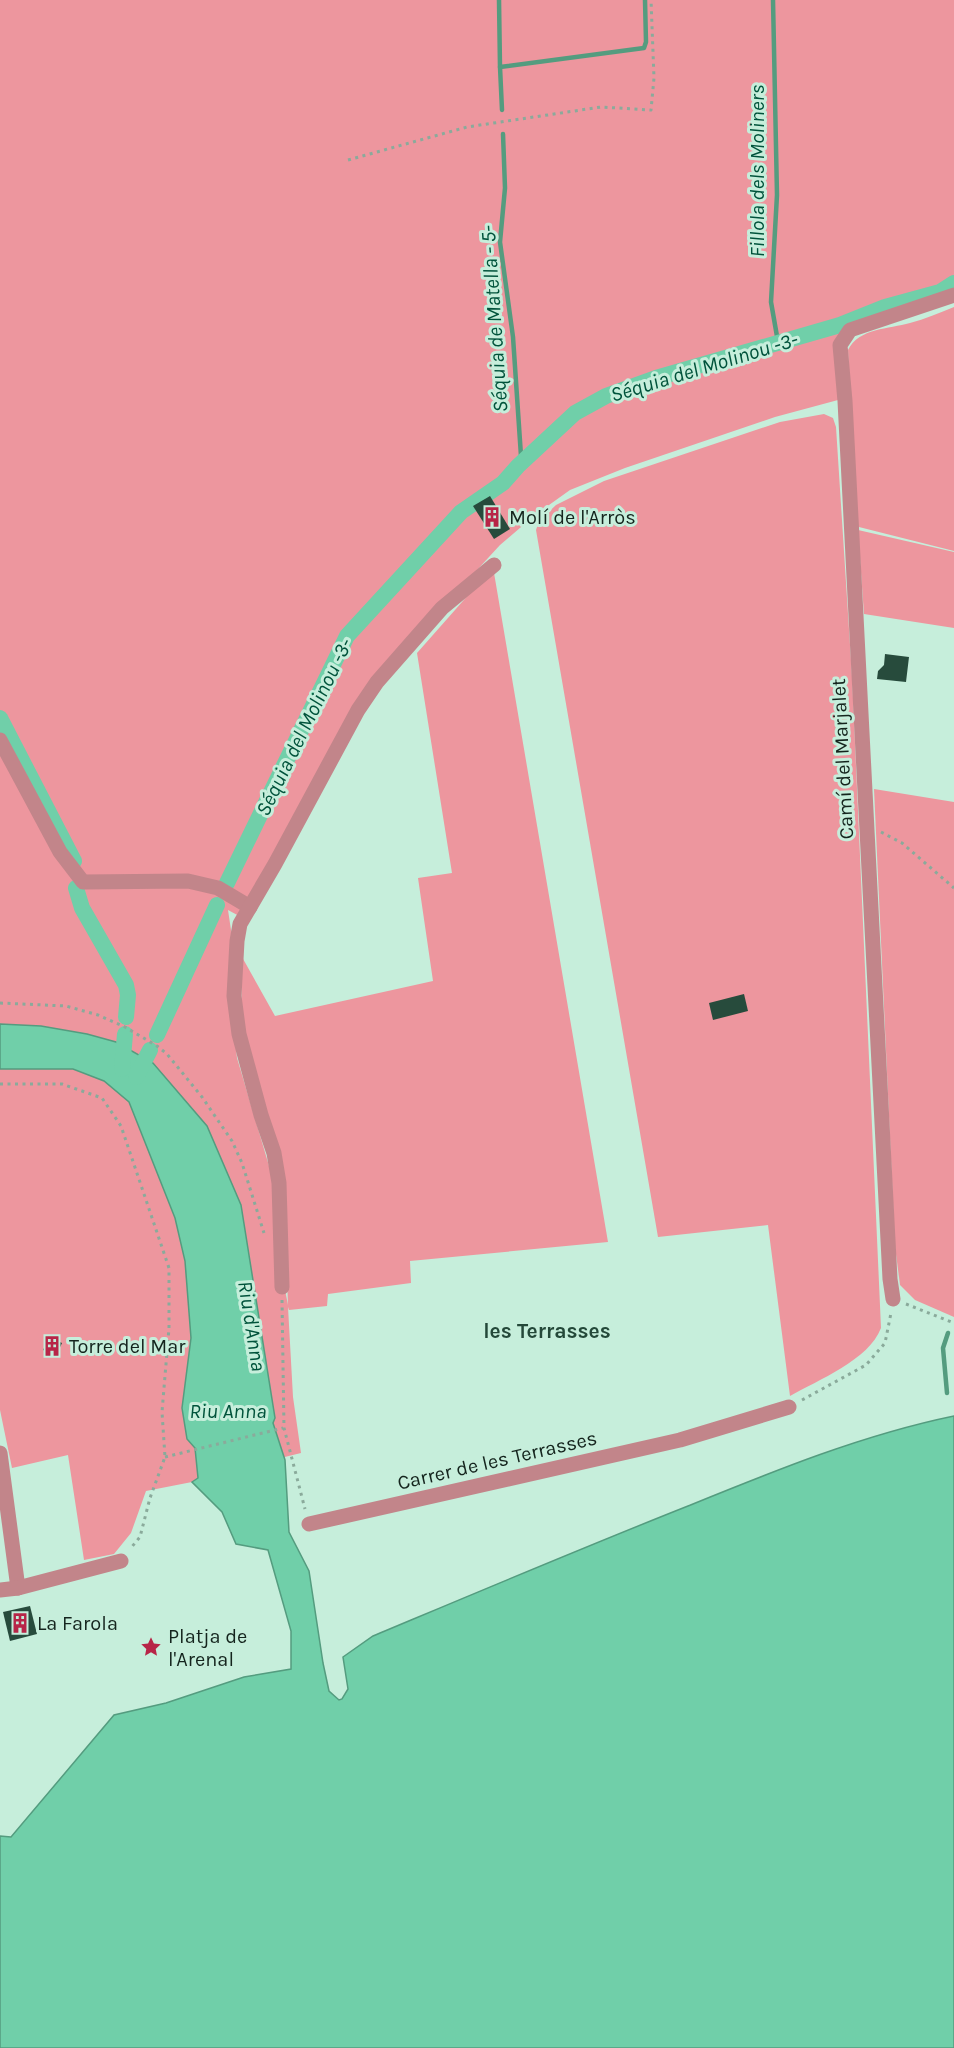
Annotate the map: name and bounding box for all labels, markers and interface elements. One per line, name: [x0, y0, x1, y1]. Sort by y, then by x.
water label: Fillola dels Moliners: [745, 84, 769, 258]
water label: Séquia de Matella - 5-: [475, 224, 513, 413]
water label: Séquia del Molinou -3-: [608, 327, 801, 407]
building icon: Molí de l'Arròs: [480, 505, 504, 529]
place label: Molí de l'Arròs: [509, 506, 636, 529]
water label: Séquia del Molinou -3-: [251, 634, 358, 820]
street label: Camí del Marjalet: [827, 678, 858, 840]
water label: Riu d'Anna: [233, 1279, 271, 1373]
district label: les Terrasses: [483, 1319, 611, 1343]
building icon: Torre del Mar: [40, 1334, 64, 1358]
place label: Torre del Mar: [69, 1335, 186, 1358]
water label: Riu Anna: [189, 1399, 267, 1423]
street label: Carrer de les Terrasses: [395, 1426, 599, 1495]
building icon: La Farola: [8, 1611, 32, 1635]
place label: La Farola: [37, 1612, 118, 1635]
place label: Platja de l'Arenal: [168, 1625, 247, 1671]
place icon: Platja de l'Arenal: [139, 1635, 163, 1659]

